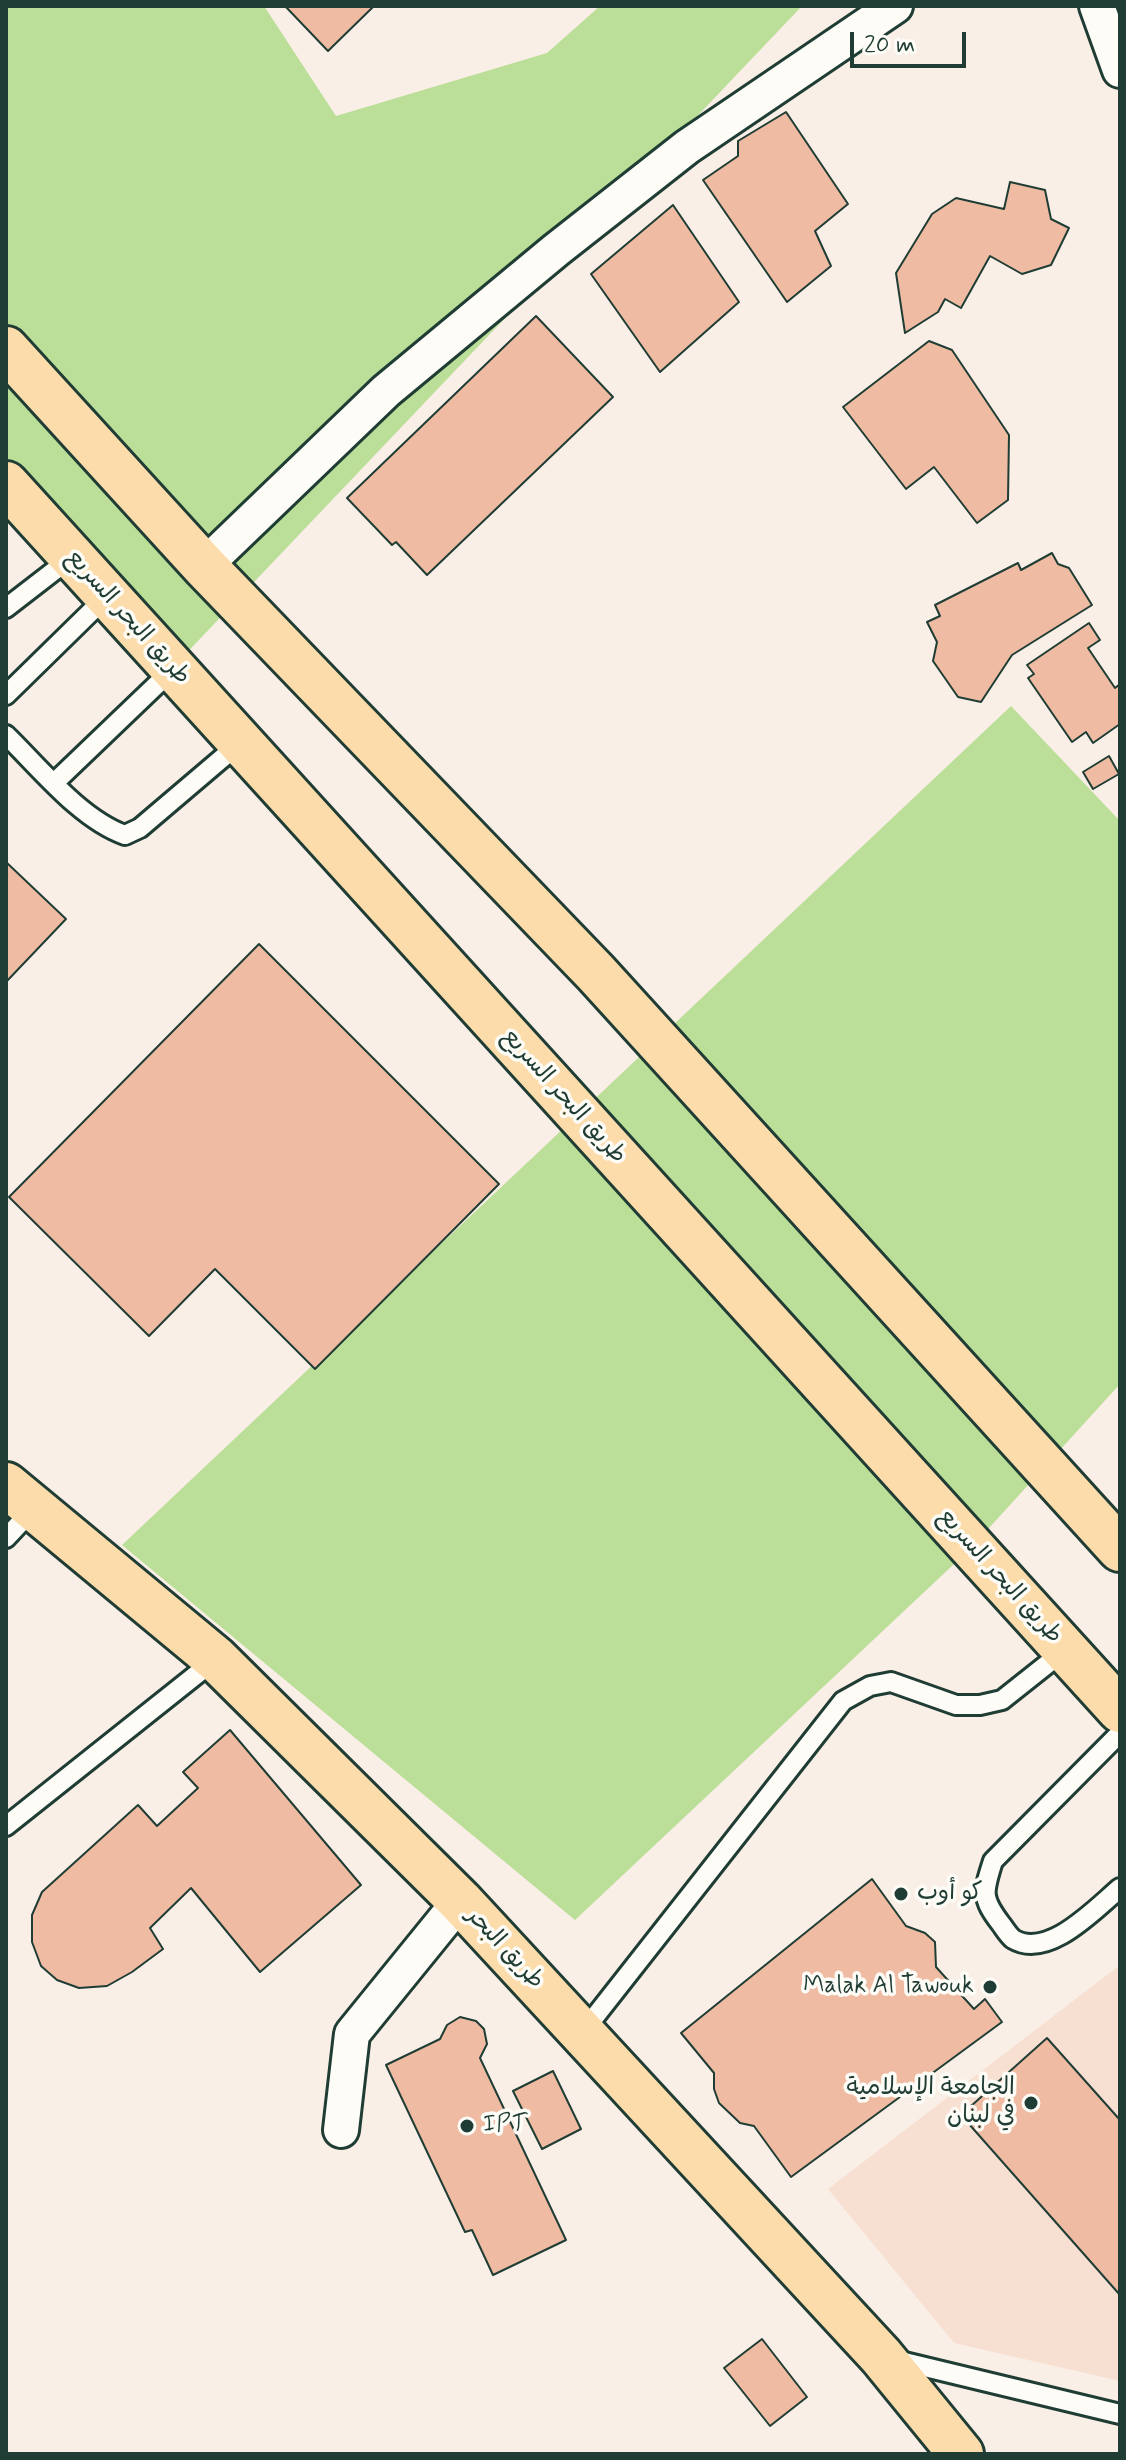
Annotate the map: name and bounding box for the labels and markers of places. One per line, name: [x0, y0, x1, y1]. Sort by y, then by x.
place label: كو أوب: [917, 1880, 983, 1908]
marker: كو أوب: [892, 1885, 910, 1903]
place label: Malak Al Tawouk: [803, 1973, 974, 2001]
marker: Malak Al Tawouk: [981, 1978, 999, 1996]
place label: الجامعة الإسلامية في لبنان: [846, 2075, 1015, 2131]
marker: الجامعة الإسلامية في لبنان: [1022, 2094, 1040, 2112]
place label: IPT: [483, 2112, 527, 2140]
marker: IPT: [458, 2117, 476, 2135]

